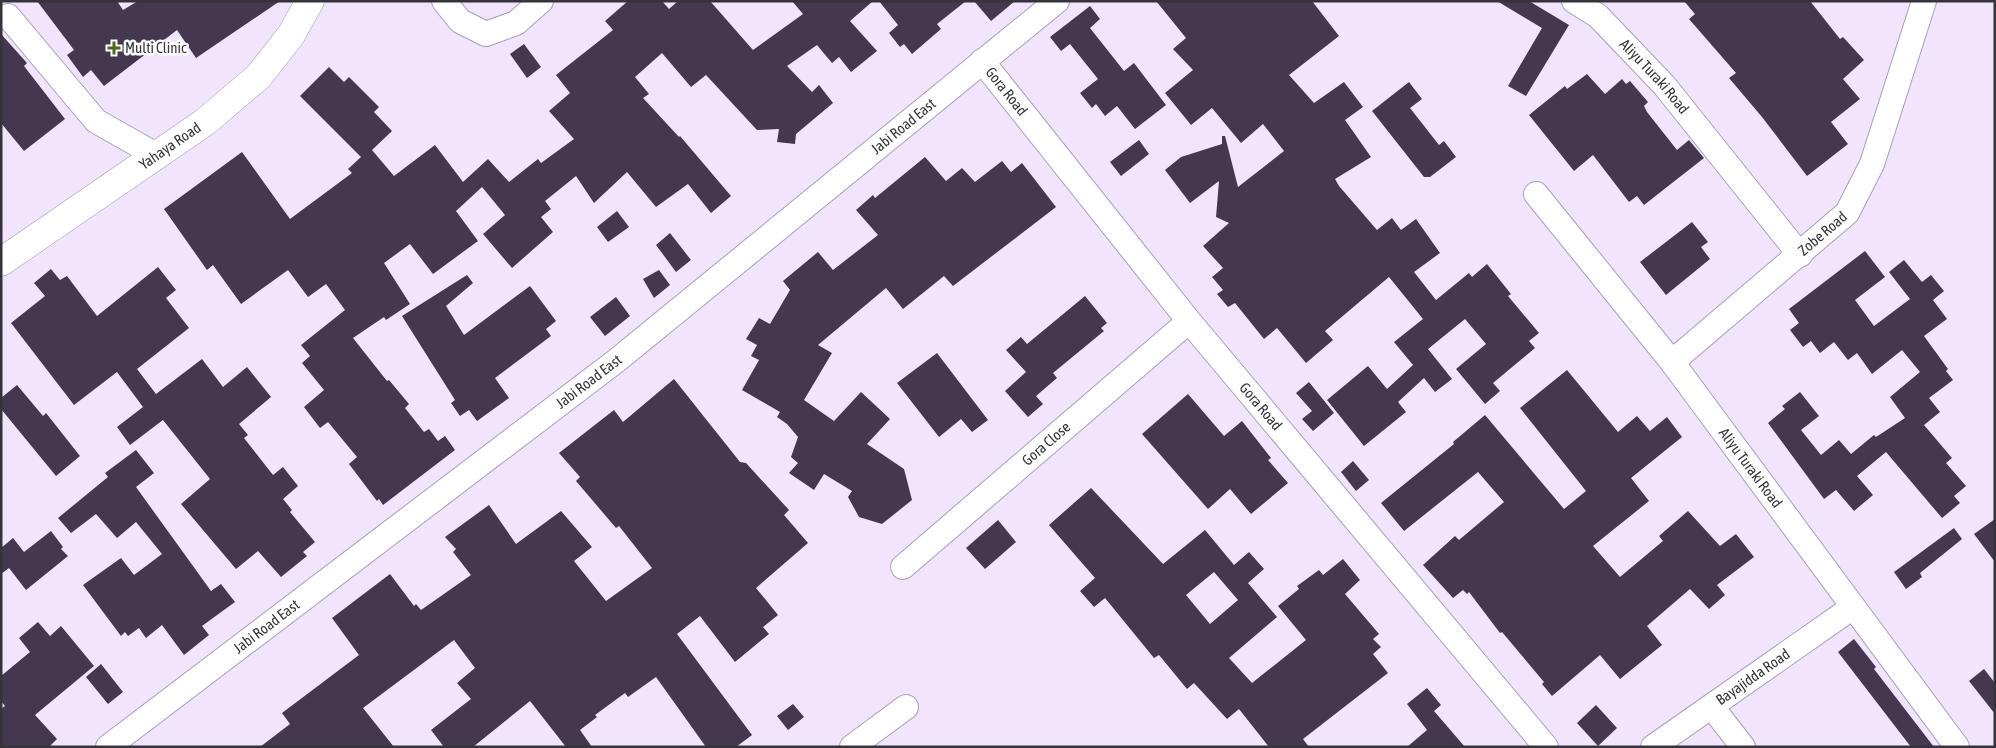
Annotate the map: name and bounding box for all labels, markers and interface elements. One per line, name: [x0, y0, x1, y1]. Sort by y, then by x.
street label: Aliyu Turaki Road: [1617, 35, 1693, 117]
place label: Multi Clinic: [125, 39, 187, 56]
marker: Multi Clinic: [107, 41, 121, 55]
street label: Gora Road: [982, 64, 1031, 119]
street label: Jabi Road East: [867, 95, 939, 157]
street label: Yahaya Road: [136, 119, 204, 173]
street label: Zobe Road: [1795, 208, 1850, 259]
street label: Jabi Road East: [552, 351, 625, 412]
street label: Gora Road: [1236, 379, 1286, 434]
street label: Gora Close: [1018, 418, 1074, 469]
street label: Aliyu Turaki Road: [1716, 424, 1786, 511]
street label: Jabi Road East: [230, 596, 302, 657]
street label: Bayajidda Road: [1713, 645, 1793, 708]

